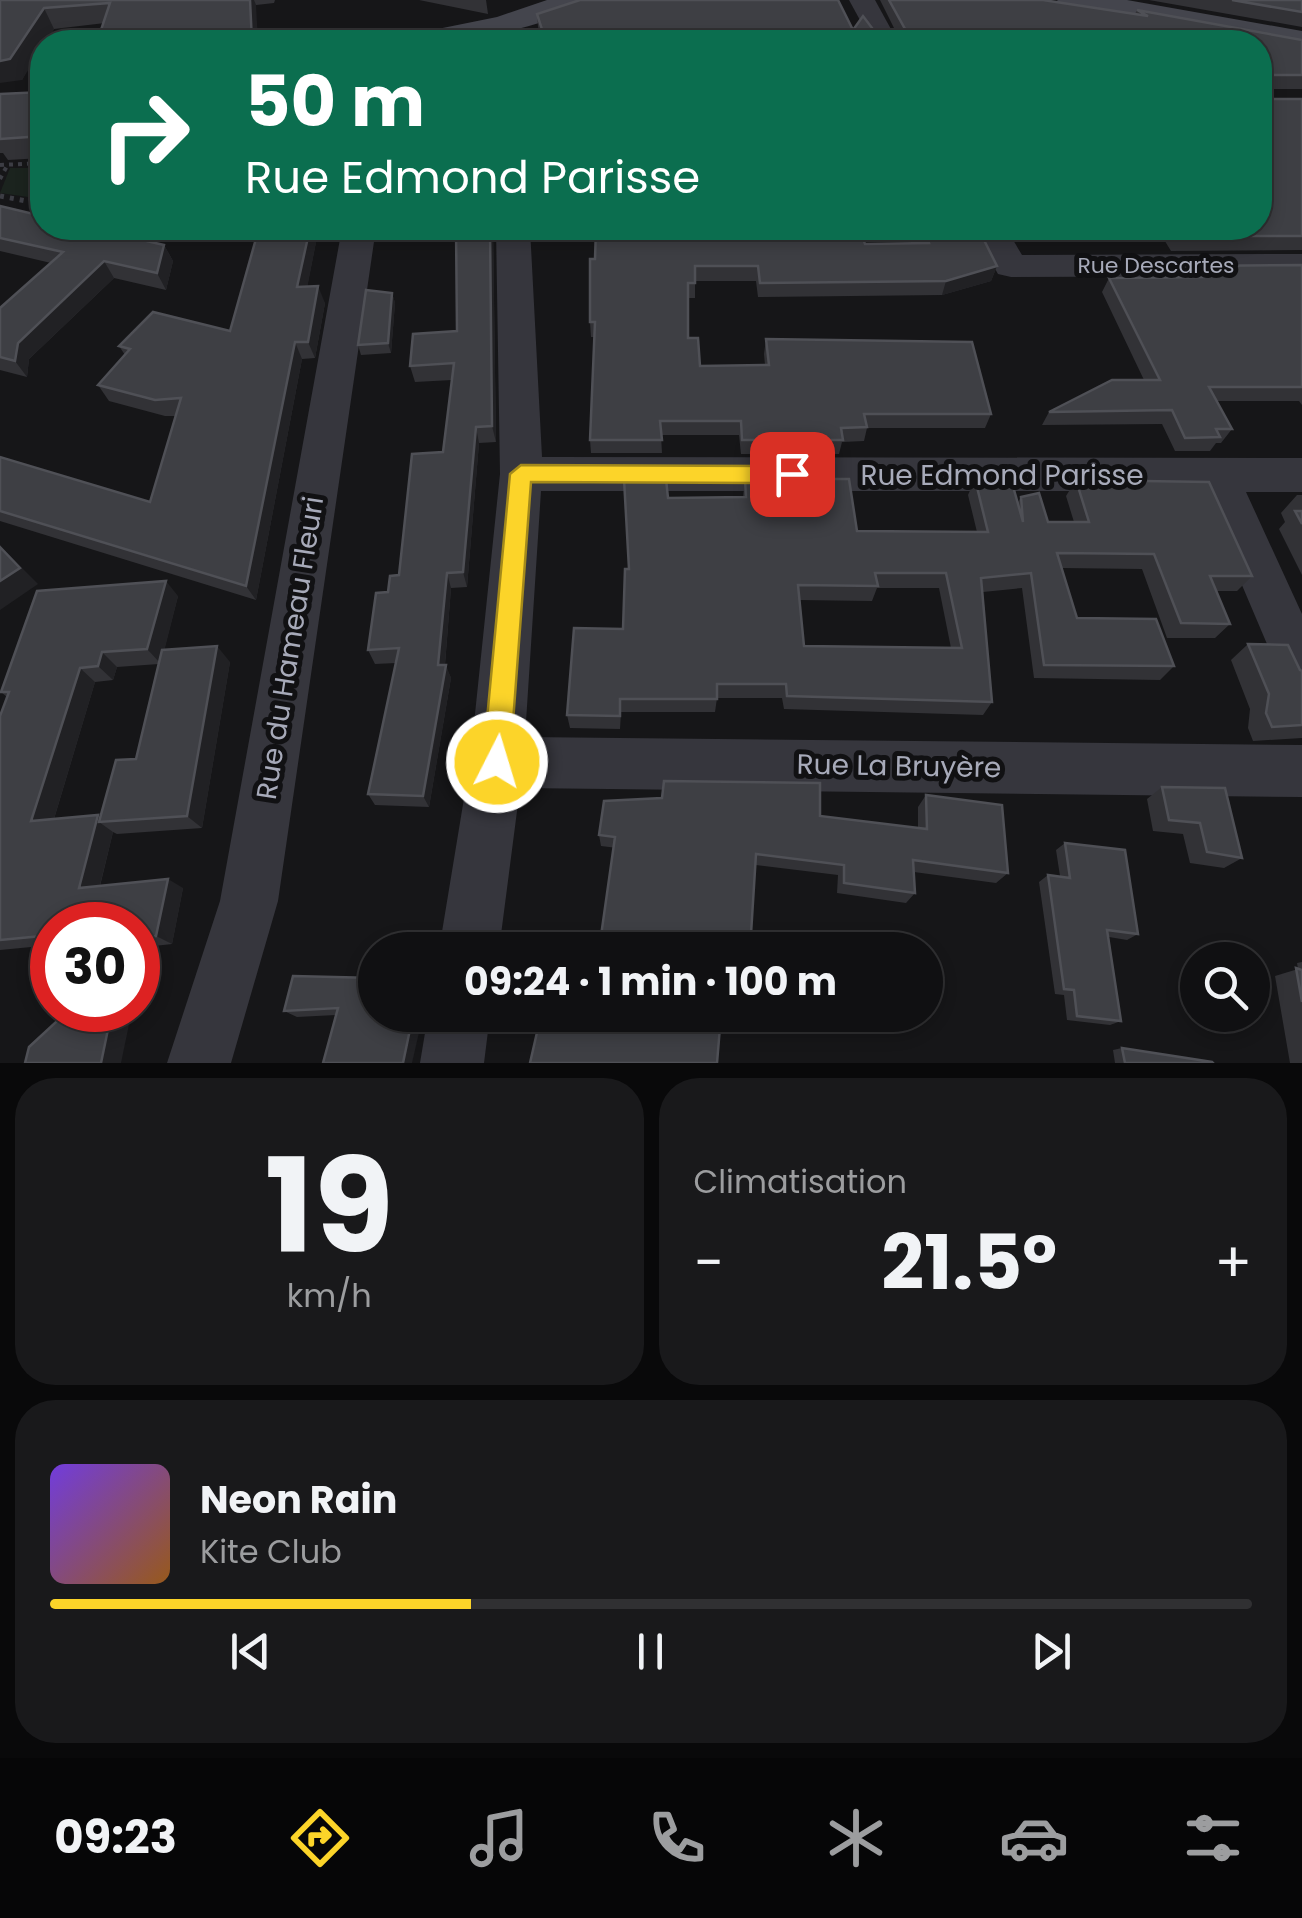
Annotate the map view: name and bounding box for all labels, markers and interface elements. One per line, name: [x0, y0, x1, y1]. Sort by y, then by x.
text: 50 m: [245, 52, 425, 151]
icon: right: [80, 70, 210, 200]
text: Rue Edmond Parisse: [245, 146, 700, 209]
street label: Rue Descartes: [1077, 250, 1235, 281]
pin: [750, 432, 835, 517]
icon: arrive: [765, 447, 820, 502]
street label: Rue Edmond Parisse: [860, 456, 1144, 495]
street label: Rue du Hameau Fleuri: [247, 494, 333, 802]
position arrow: [445, 710, 549, 814]
street label: Rue La Bruyère: [796, 745, 1002, 787]
speed limit sign: 30: [30, 902, 160, 1032]
map controls: [1180, 942, 1270, 1032]
button: search: [1180, 942, 1270, 1032]
text: 09:24 · 1 min · 100 m: [464, 955, 837, 1008]
text: 19: [265, 1115, 394, 1298]
text: Climatisation: [694, 1159, 907, 1204]
text: 21.5°: [881, 1210, 1057, 1315]
text: −: [694, 1224, 724, 1301]
text: +: [1214, 1224, 1252, 1301]
text: km/h: [287, 1273, 372, 1318]
text: Neon Rain: [200, 1473, 397, 1526]
text: Kite Club: [200, 1529, 342, 1574]
icon: previous: [223, 1624, 278, 1679]
icon: pause: [623, 1624, 678, 1679]
icon: next: [1024, 1624, 1079, 1679]
icon: directions: [285, 1803, 355, 1873]
icon: music: [464, 1803, 534, 1873]
icon: phone: [642, 1803, 712, 1873]
icon: climate: [821, 1803, 891, 1873]
icon: car: [999, 1803, 1069, 1873]
icon: filters: [1178, 1803, 1248, 1873]
text: 09:23: [54, 1806, 177, 1869]

